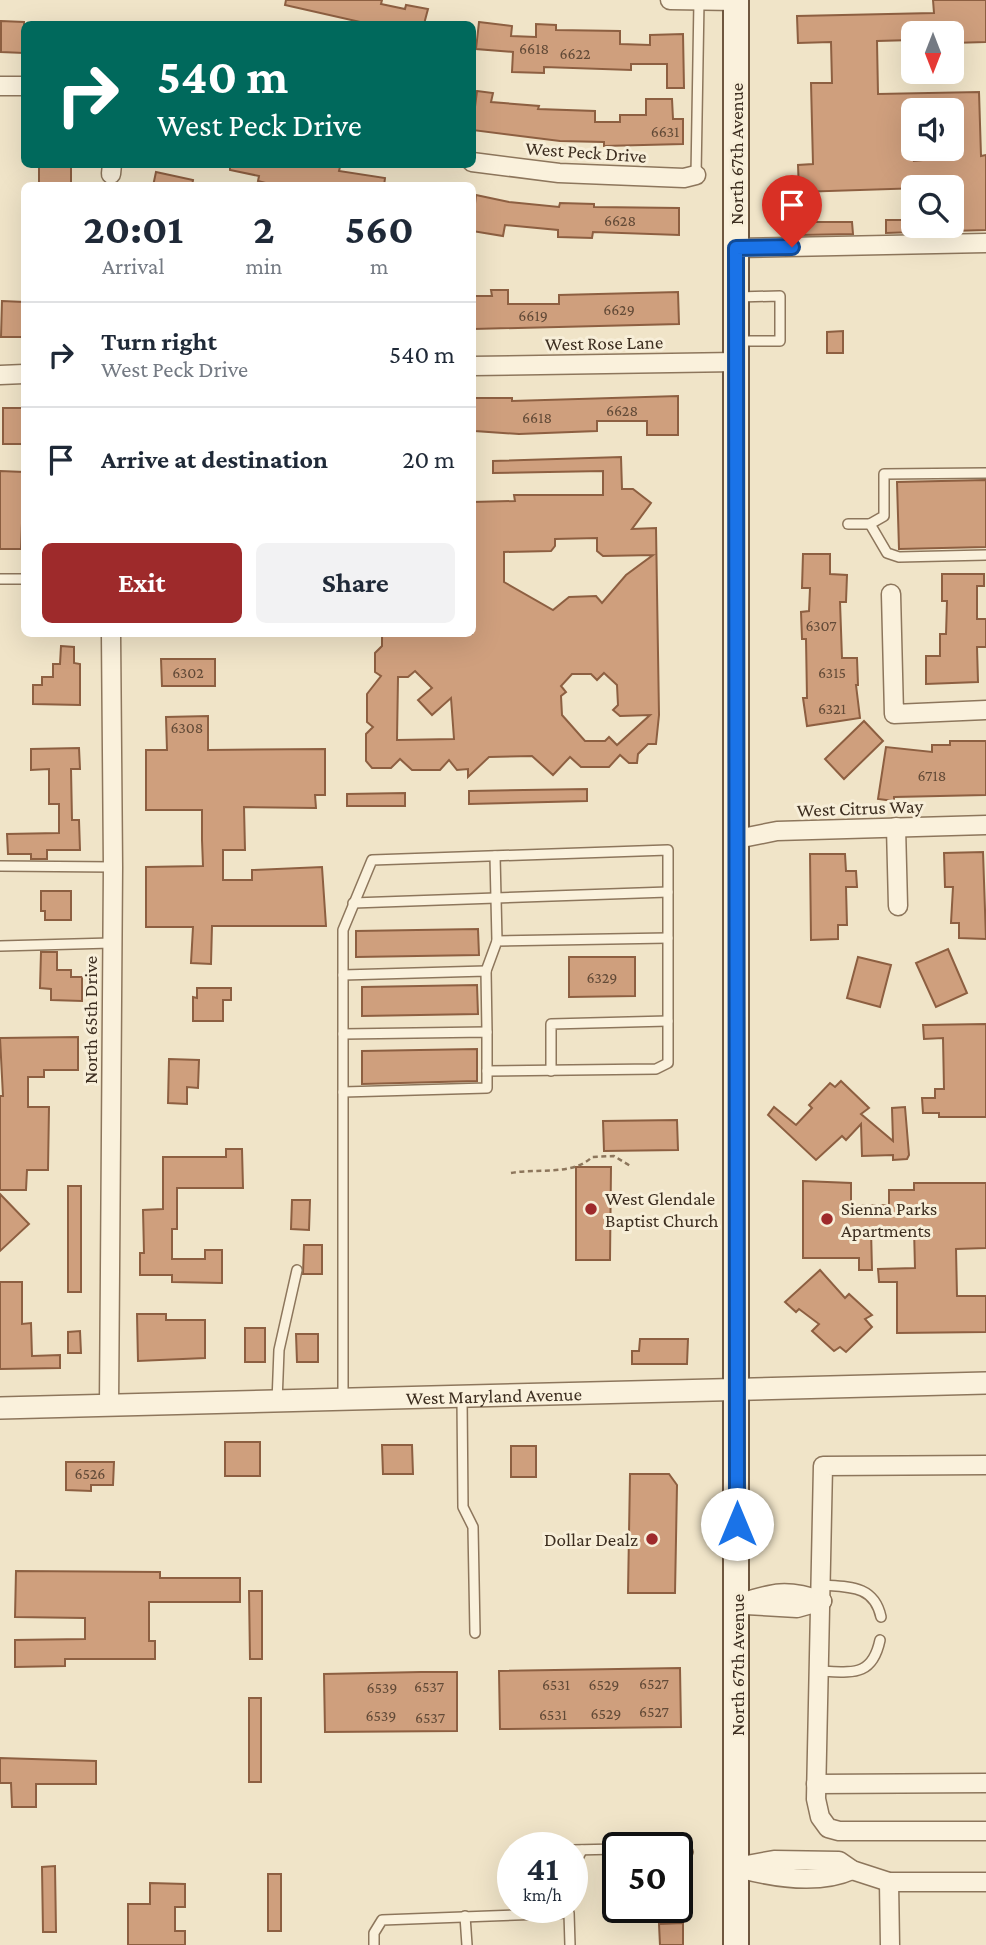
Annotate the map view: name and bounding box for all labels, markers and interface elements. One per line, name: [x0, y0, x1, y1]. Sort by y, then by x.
north arrow: [901, 21, 964, 84]
map controls: [901, 21, 964, 238]
house number: 6618: [519, 40, 549, 57]
house number: 6622: [559, 45, 591, 62]
icon: right: [42, 49, 133, 140]
text: 540 m: [157, 49, 288, 104]
street label: North 67th Avenue: [726, 83, 747, 225]
button: sound: [901, 98, 964, 161]
text: West Peck Drive: [157, 107, 362, 143]
house number: 6631: [651, 123, 679, 140]
street label: West Peck Drive: [525, 137, 647, 167]
pin: [762, 175, 822, 247]
button: search: [901, 175, 964, 238]
icon: arrive: [773, 186, 811, 224]
text: 20:01: [83, 205, 183, 252]
text: 2: [253, 205, 275, 252]
text: 560: [345, 205, 414, 252]
house number: 6628: [604, 212, 636, 229]
text: Arrival: [102, 253, 165, 279]
text: min: [245, 253, 282, 279]
text: m: [370, 253, 388, 279]
house number: 6629: [603, 301, 635, 318]
house number: 6619: [518, 307, 548, 324]
text: Turn right: [101, 327, 217, 356]
street label: West Rose Lane: [545, 331, 663, 355]
icon: right: [42, 336, 80, 374]
text: 540 m: [389, 340, 455, 369]
text: West Peck Drive: [101, 356, 248, 382]
house number: 6628: [606, 402, 638, 419]
house number: 6618: [522, 409, 552, 426]
icon: arrive: [42, 441, 80, 479]
text: Arrive at destination: [101, 445, 328, 474]
text: 20 m: [402, 445, 455, 474]
button: Exit: [42, 543, 242, 623]
button: Share: [256, 543, 455, 623]
house number: 6307: [805, 617, 837, 634]
house number: 6302: [172, 664, 204, 681]
house number: 6315: [818, 664, 846, 681]
house number: 6321: [818, 700, 846, 717]
house number: 6308: [171, 719, 203, 736]
house number: 6718: [918, 767, 946, 784]
street label: West Citrus Way: [796, 795, 924, 821]
street label: North 65th Drive: [80, 956, 101, 1084]
house number: 6329: [587, 969, 617, 986]
place label: West Glendale Baptist Church: [605, 1188, 719, 1231]
place label: Sienna Parks Apartments: [841, 1198, 937, 1241]
marker: West Glendale Baptist Church: [583, 1201, 599, 1217]
marker: Sienna Parks Apartments: [819, 1211, 835, 1227]
street label: West Maryland Avenue: [406, 1383, 582, 1408]
house number: 6526: [75, 1465, 105, 1482]
position arrow: [700, 1487, 774, 1561]
place label: Dollar Dealz: [544, 1529, 638, 1550]
marker: Dollar Dealz: [644, 1531, 660, 1547]
street label: North 67th Avenue: [727, 1594, 748, 1736]
house number: 6527: [639, 1675, 670, 1692]
house number: 6531: [542, 1676, 570, 1693]
house number: 6529: [589, 1676, 619, 1693]
house number: 6537: [414, 1678, 445, 1695]
house number: 6539: [367, 1679, 397, 1696]
house number: 6527: [639, 1703, 670, 1720]
house number: 6529: [591, 1705, 621, 1722]
house number: 6531: [539, 1706, 567, 1723]
house number: 6539: [366, 1707, 396, 1724]
house number: 6537: [415, 1709, 446, 1726]
speed limit sign: 50: [602, 1832, 693, 1923]
text: 41: [527, 1849, 558, 1888]
text: km/h: [523, 1885, 562, 1905]

